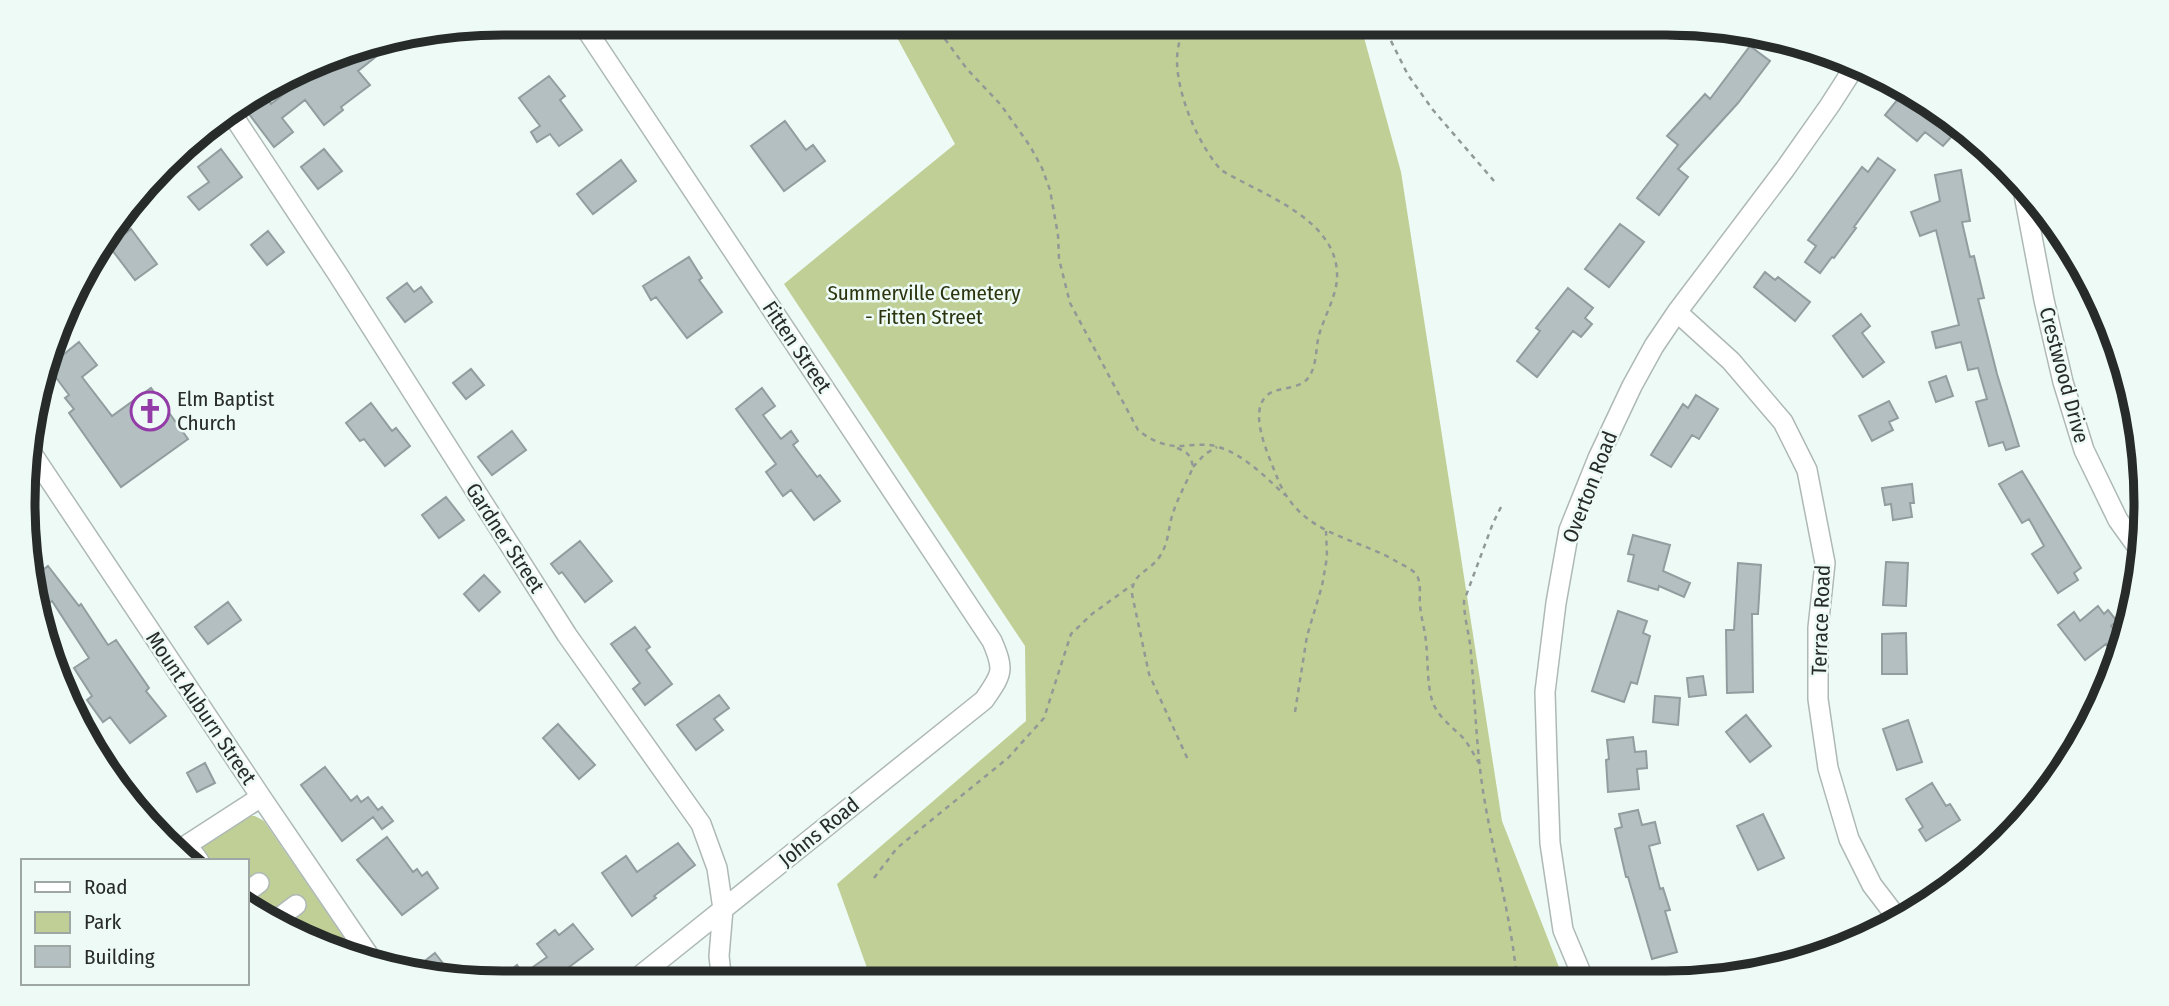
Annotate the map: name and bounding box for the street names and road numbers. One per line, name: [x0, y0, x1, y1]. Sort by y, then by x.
street label: Fitten Street: [757, 296, 837, 398]
street label: Crestwood Drive: [2033, 304, 2095, 446]
street label: Overton Road: [1557, 428, 1623, 546]
street label: Gardner Street: [460, 478, 550, 598]
street label: Terrace Road: [1806, 564, 1836, 676]
street label: Mount Auburn Street: [140, 627, 262, 790]
street label: Johns Road: [773, 792, 865, 872]

